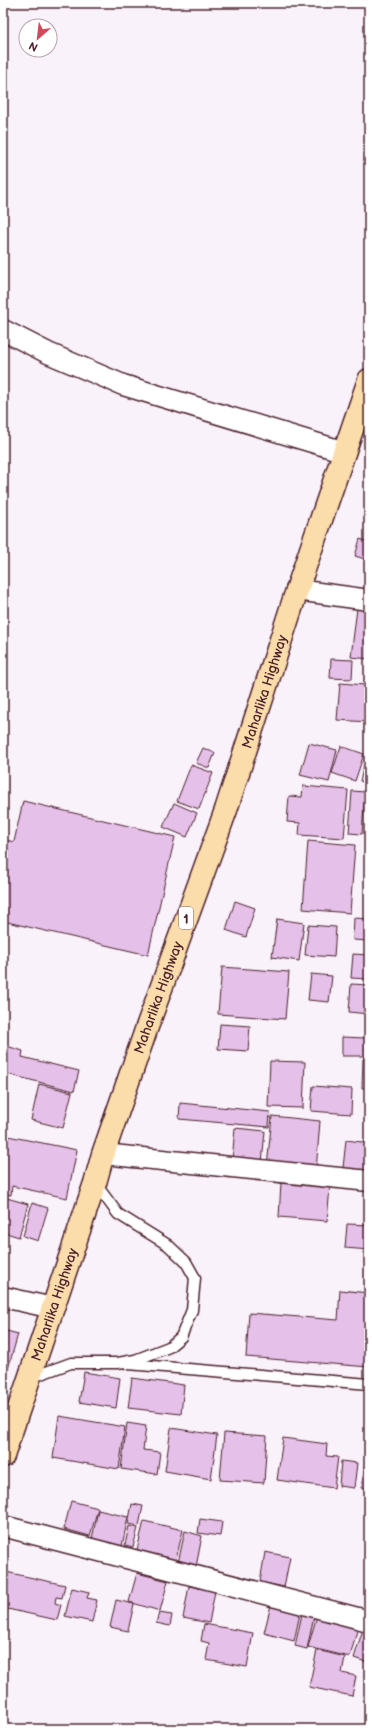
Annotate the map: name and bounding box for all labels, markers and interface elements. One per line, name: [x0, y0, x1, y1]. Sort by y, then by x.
north arrow: [18, 18, 58, 58]
text: N: [27, 39, 40, 54]
street label: Maharlika Highway: [238, 632, 291, 751]
road number: 1: [179, 907, 193, 929]
street label: Maharlika Highway: [130, 939, 187, 1056]
street label: Maharlika Highway: [28, 1245, 82, 1363]

